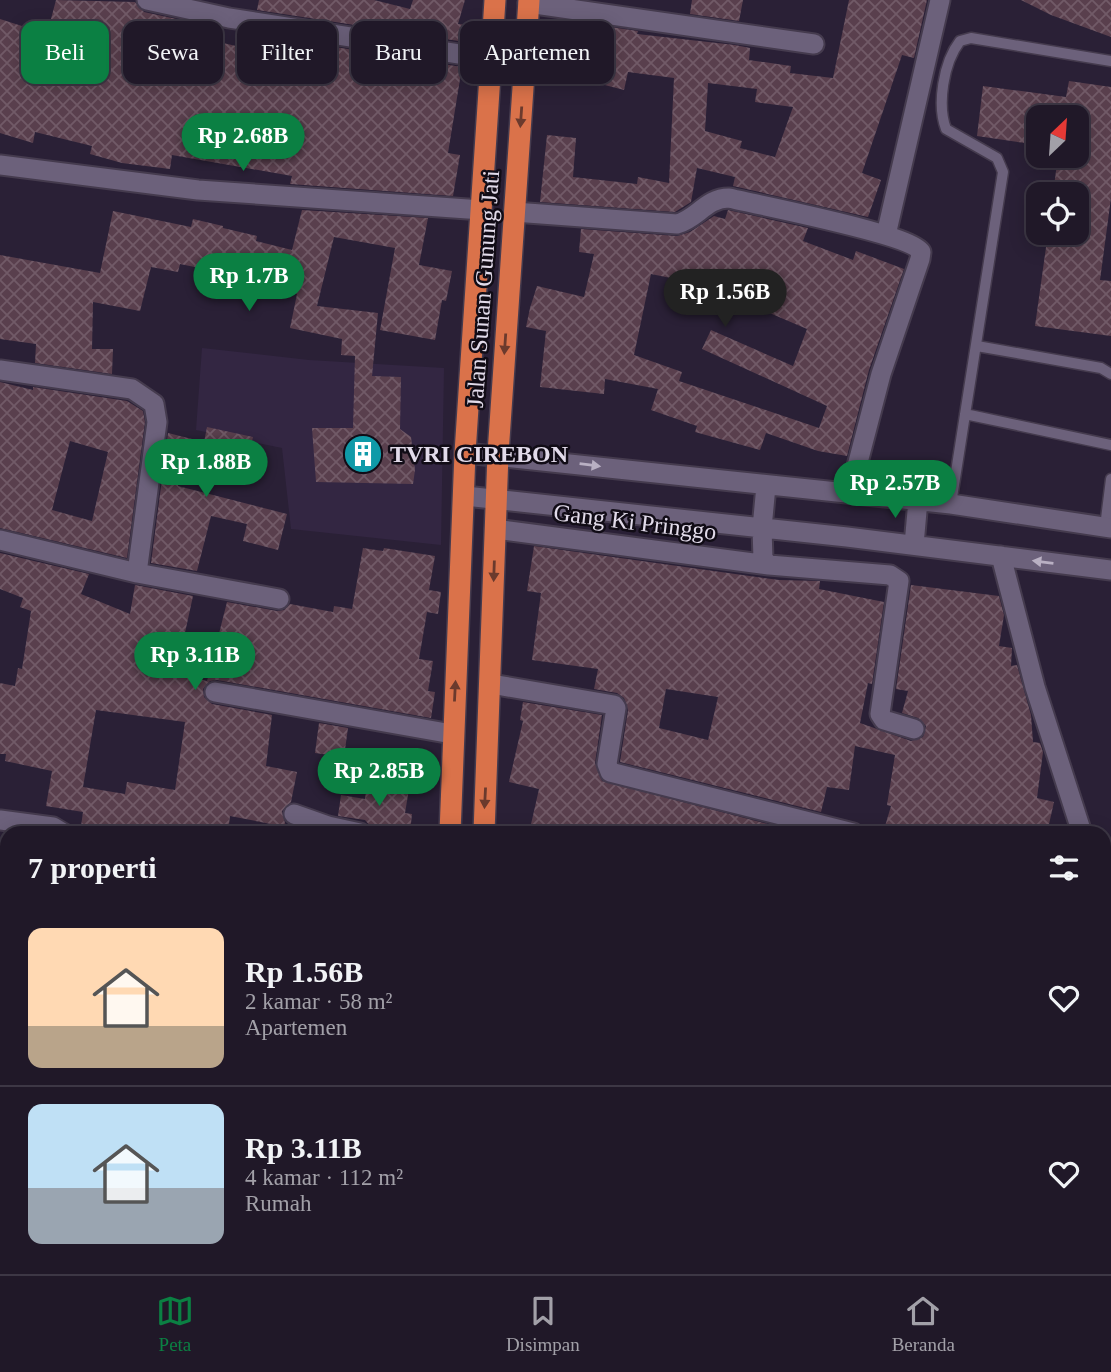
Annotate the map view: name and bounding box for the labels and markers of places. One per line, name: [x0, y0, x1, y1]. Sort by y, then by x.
pin: Rp 2.68B: [171, 114, 315, 173]
pin: Rp 1.7B: [184, 254, 314, 313]
pin: Rp 1.56B: [653, 270, 797, 329]
building icon: TVRI CIREBON: [342, 433, 384, 475]
pin: Rp 1.88B: [134, 440, 278, 499]
place label: TVRI CIREBON: [390, 441, 569, 467]
pin: Rp 2.57B: [823, 461, 967, 520]
pin: Rp 3.11B: [123, 632, 267, 692]
pin: Rp 2.85B: [307, 748, 451, 808]

